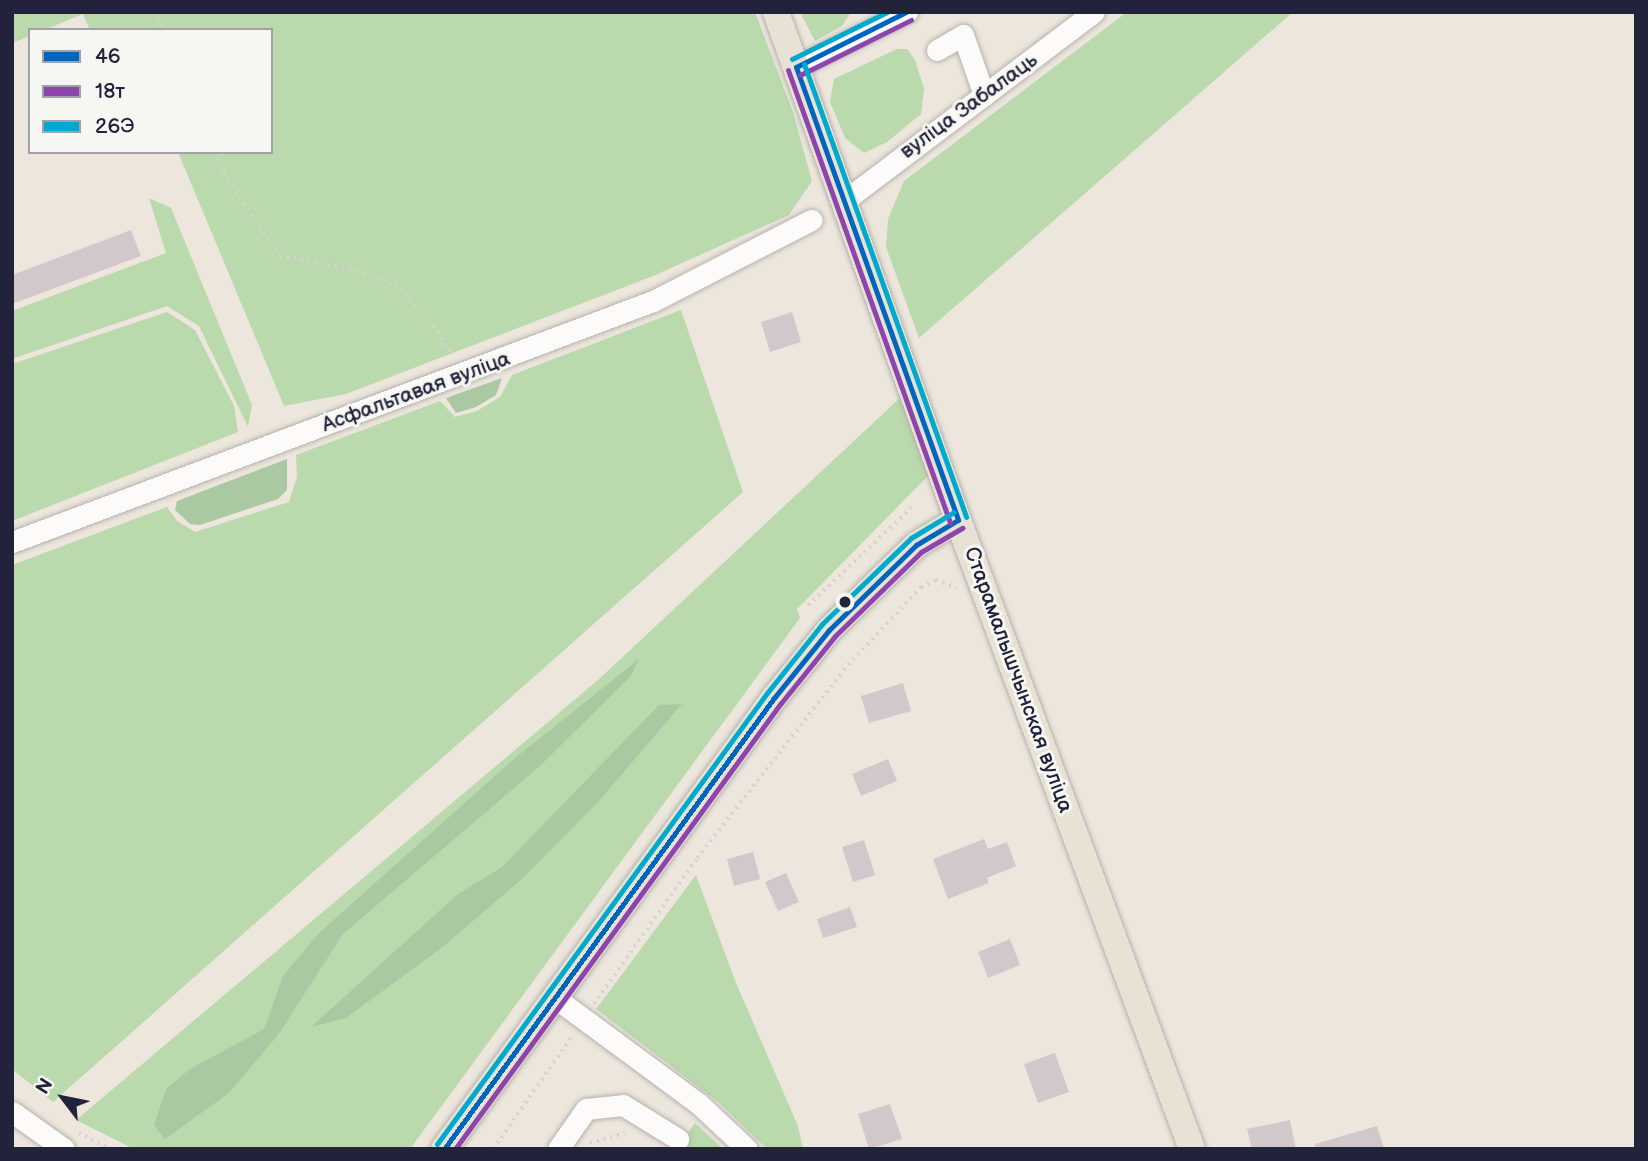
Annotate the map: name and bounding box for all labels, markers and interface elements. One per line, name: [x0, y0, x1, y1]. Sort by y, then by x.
legend: [28, 28, 273, 154]
text: 46: [95, 44, 121, 69]
street label: вуліца Забалаць: [895, 48, 1043, 164]
text: 18т: [95, 79, 125, 104]
text: 26Э: [95, 114, 134, 139]
street label: Асфальтавая вуліца: [318, 346, 514, 438]
street label: Старамалышчынская вуліца: [958, 544, 1078, 816]
unlabelled marker: [838, 595, 852, 609]
north arrow: [28, 1063, 98, 1133]
text: N: [31, 1074, 58, 1099]

